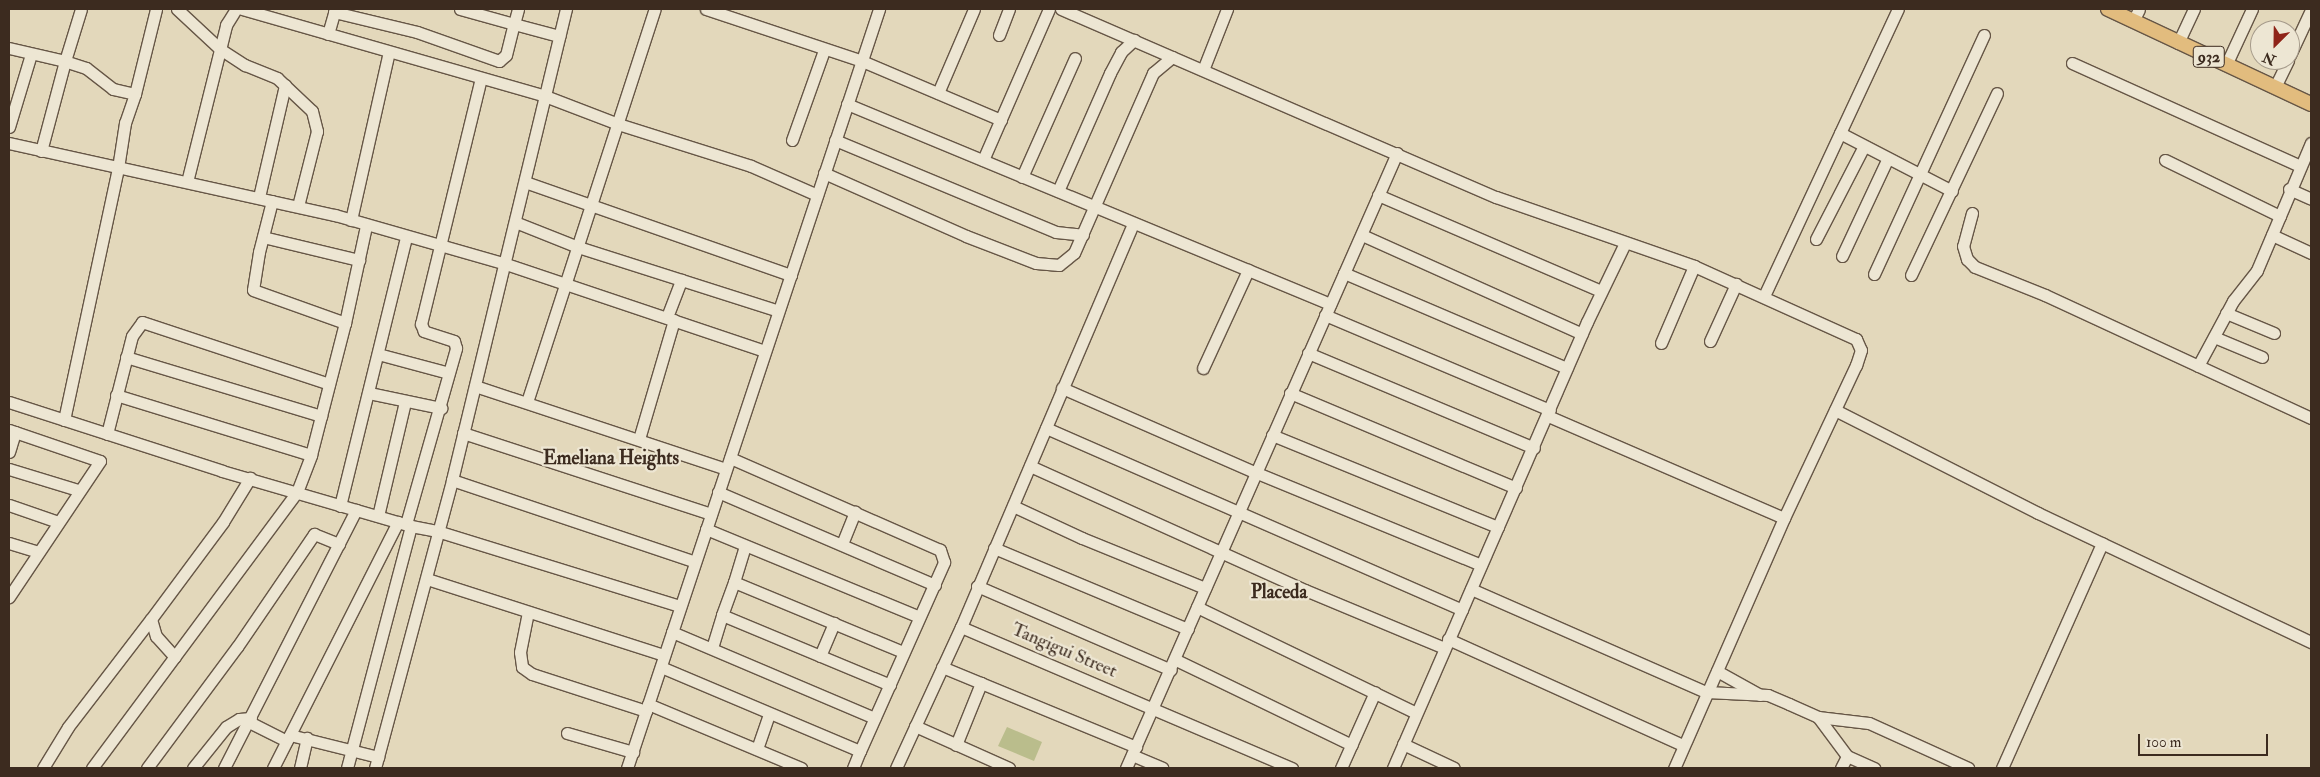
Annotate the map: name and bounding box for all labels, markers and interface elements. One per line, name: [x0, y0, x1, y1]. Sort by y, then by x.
north arrow: [2250, 20, 2300, 70]
road number: 932: [2193, 44, 2225, 70]
text: N: [2260, 48, 2278, 69]
district label: Emeliana Heights: [543, 448, 679, 470]
district label: Placeda: [1251, 582, 1307, 604]
street label: Tangigui Street: [1008, 619, 1120, 683]
scale bar: [2140, 724, 2270, 756]
text: 100 m: [2146, 733, 2181, 752]

